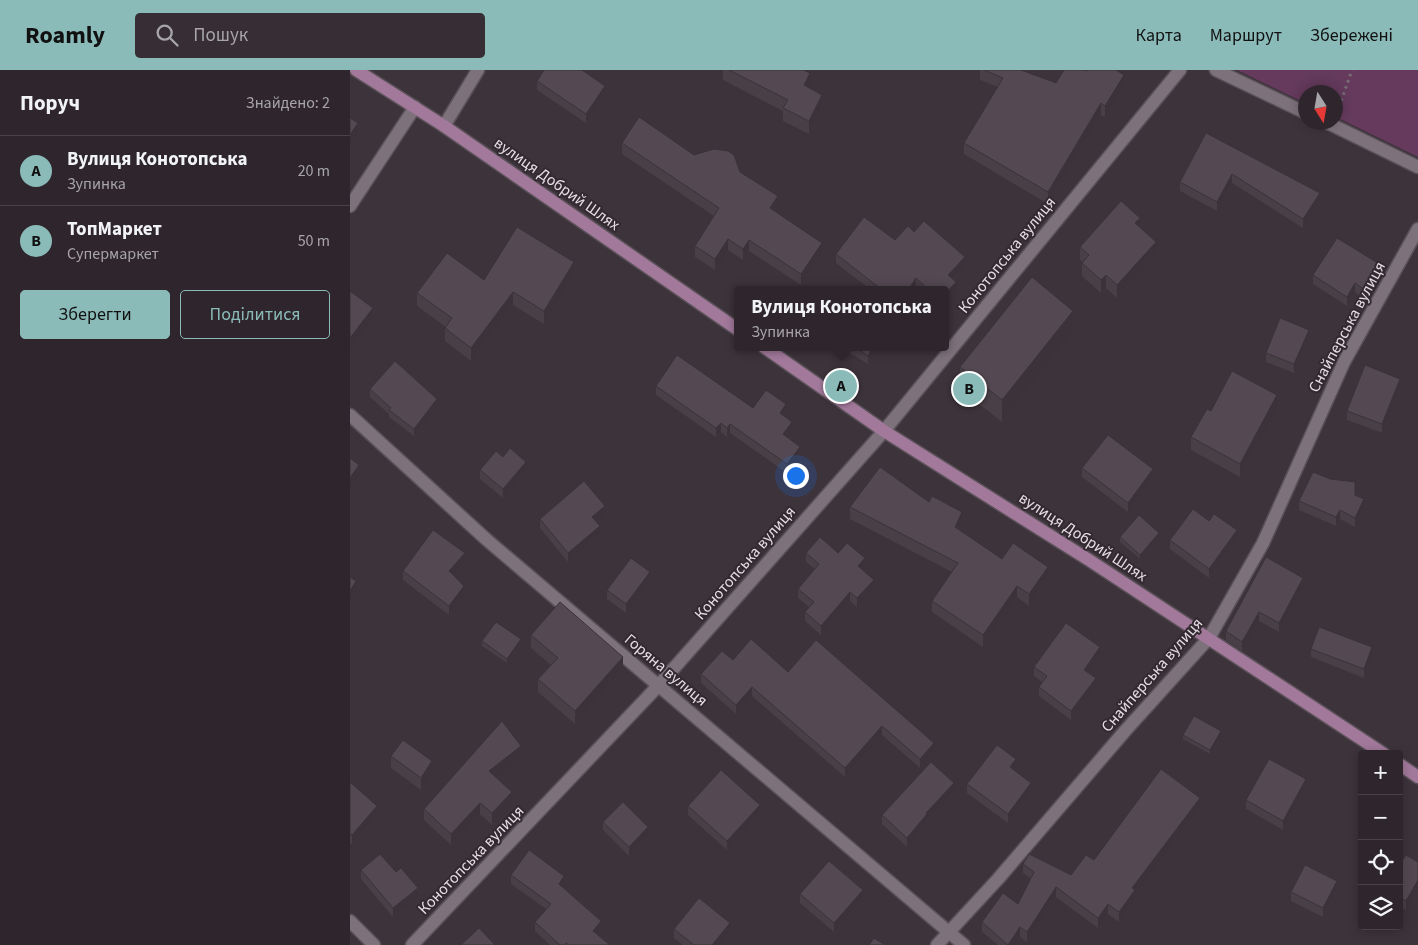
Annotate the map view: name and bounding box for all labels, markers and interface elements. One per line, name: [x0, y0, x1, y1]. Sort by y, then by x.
search box: [135, 13, 485, 58]
text: Roamly: [25, 18, 105, 53]
icon: search: [153, 21, 181, 49]
text: Пошук: [193, 22, 248, 49]
text: Карта: [1136, 23, 1182, 48]
text: Маршрут: [1210, 23, 1282, 48]
text: Збережені: [1310, 23, 1393, 48]
north arrow: [1298, 85, 1343, 130]
text: Поруч: [20, 88, 80, 118]
text: Знайдено: 2: [246, 92, 330, 114]
street label: вулиця Добрий Шлях: [490, 132, 624, 236]
text: Вулиця Конотопська: [67, 146, 248, 173]
text: A: [31, 160, 41, 182]
text: 20 m: [298, 160, 330, 182]
text: Зупинка: [67, 173, 126, 195]
street label: Конотопська вулиця: [953, 192, 1061, 318]
text: ТопМаркет: [67, 216, 162, 243]
text: B: [31, 230, 41, 252]
text: 50 m: [298, 230, 330, 252]
text: Супермаркет: [67, 243, 159, 265]
street label: Снайперська вулиця: [1303, 258, 1391, 396]
popup: [734, 286, 949, 351]
button: Зберегти: [20, 290, 170, 339]
button: Поділитися: [180, 290, 330, 339]
text: Вулиця Конотопська: [751, 294, 932, 321]
text: Зупинка: [751, 321, 810, 343]
pin: A: [825, 367, 857, 405]
pin: B: [953, 370, 985, 408]
your location: [783, 463, 809, 489]
street label: вулиця Добрий Шлях: [1014, 487, 1152, 587]
street label: Конотопська вулиця: [689, 501, 801, 625]
street label: Снайперська вулиця: [1096, 613, 1208, 737]
street label: Горяна вулиця: [620, 629, 712, 711]
map controls: [1358, 750, 1403, 930]
button: +: [1358, 750, 1403, 795]
button: −: [1358, 795, 1403, 840]
street label: Конотопська вулиця: [413, 801, 529, 919]
button: locate: [1358, 840, 1403, 885]
button: layers: [1358, 885, 1403, 930]

